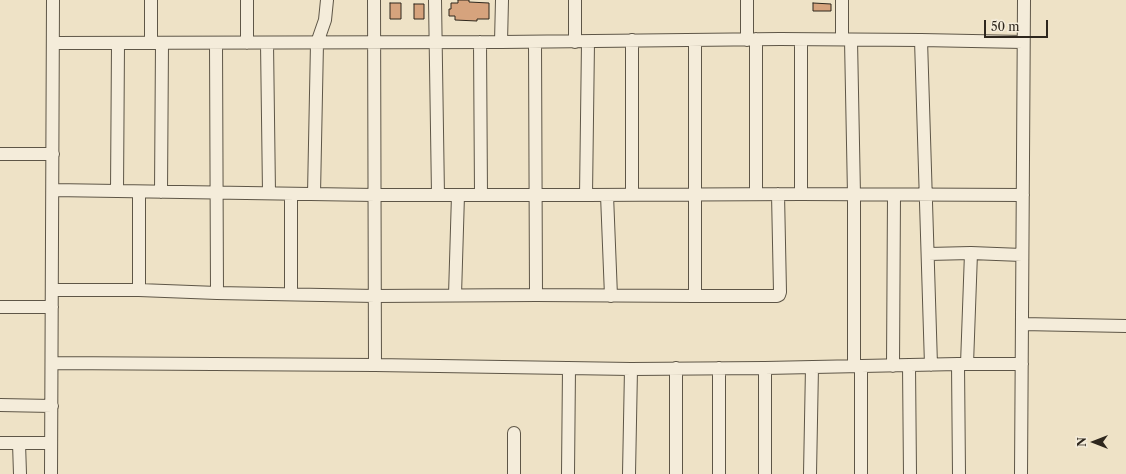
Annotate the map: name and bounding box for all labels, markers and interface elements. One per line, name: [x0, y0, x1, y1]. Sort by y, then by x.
scale bar: [986, 12, 1050, 38]
text: 50 m: [991, 19, 1020, 34]
north arrow: [1074, 422, 1114, 462]
text: N: [1075, 437, 1089, 447]

